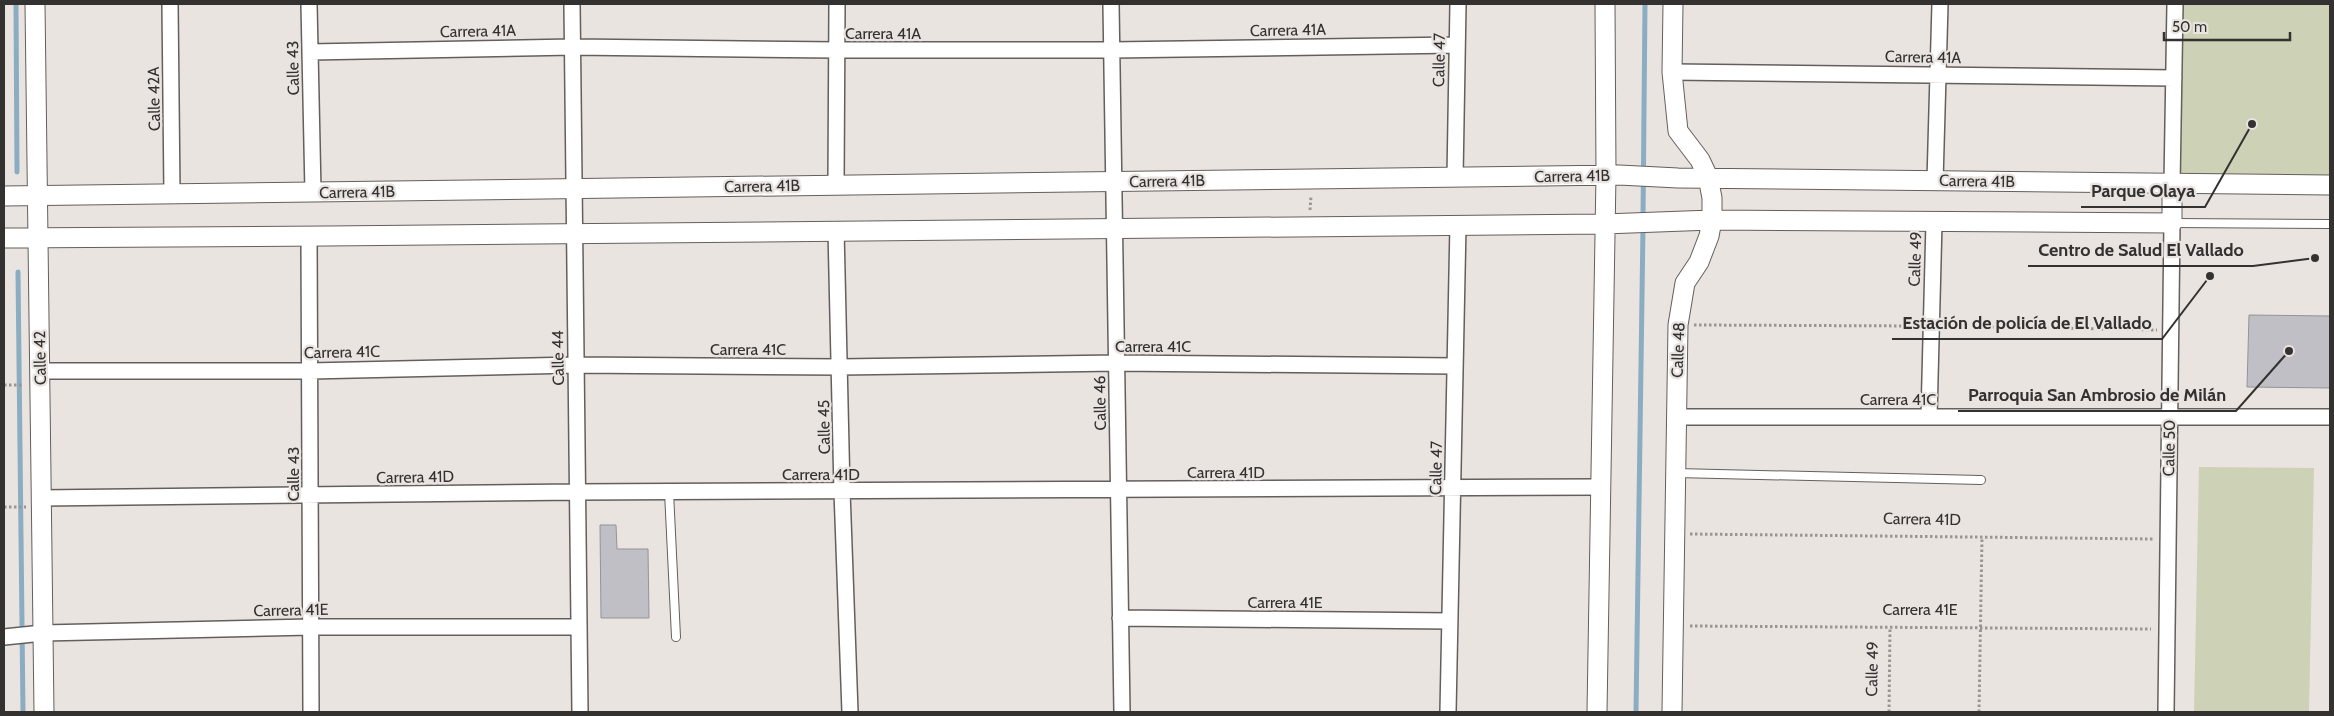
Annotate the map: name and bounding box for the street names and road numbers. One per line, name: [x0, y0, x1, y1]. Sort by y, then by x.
street label: Carrera 41A: [1250, 20, 1326, 40]
street label: Carrera 41A: [440, 21, 516, 41]
street label: Carrera 41A: [845, 24, 921, 43]
street label: Calle 47: [1429, 33, 1449, 87]
street label: Calle 43: [283, 40, 303, 96]
street label: Carrera 41A: [1885, 47, 1961, 67]
street label: Calle 42A: [144, 67, 164, 131]
street label: Carrera 41B: [1534, 166, 1611, 186]
street label: Carrera 41B: [1129, 171, 1206, 191]
street label: Carrera 41B: [1939, 171, 2016, 191]
street label: Carrera 41B: [724, 176, 801, 196]
street label: Carrera 41B: [319, 182, 396, 202]
street label: Calle 49: [1905, 231, 1925, 287]
street label: Calle 48: [1668, 322, 1688, 378]
street label: Calle 44: [548, 330, 568, 386]
street label: Calle 42: [30, 331, 50, 385]
street label: Carrera 41C: [1115, 337, 1191, 356]
street label: Carrera 41C: [710, 340, 786, 359]
street label: Carrera 41C: [304, 342, 380, 362]
street label: Calle 46: [1090, 375, 1110, 431]
street label: Carrera 41C: [1860, 390, 1936, 409]
street label: Calle 45: [814, 399, 834, 455]
street label: Calle 50: [2159, 420, 2179, 476]
street label: Calle 47: [1426, 441, 1446, 495]
street label: Calle 43: [284, 447, 303, 501]
street label: Carrera 41D: [1187, 463, 1265, 482]
street label: Carrera 41D: [782, 465, 860, 484]
street label: Carrera 41D: [376, 467, 454, 487]
street label: Carrera 41D: [1883, 509, 1961, 529]
street label: Carrera 41E: [1247, 593, 1323, 612]
street label: Carrera 41E: [253, 600, 329, 620]
street label: Carrera 41E: [1882, 600, 1958, 619]
street label: Calle 49: [1862, 641, 1882, 697]

